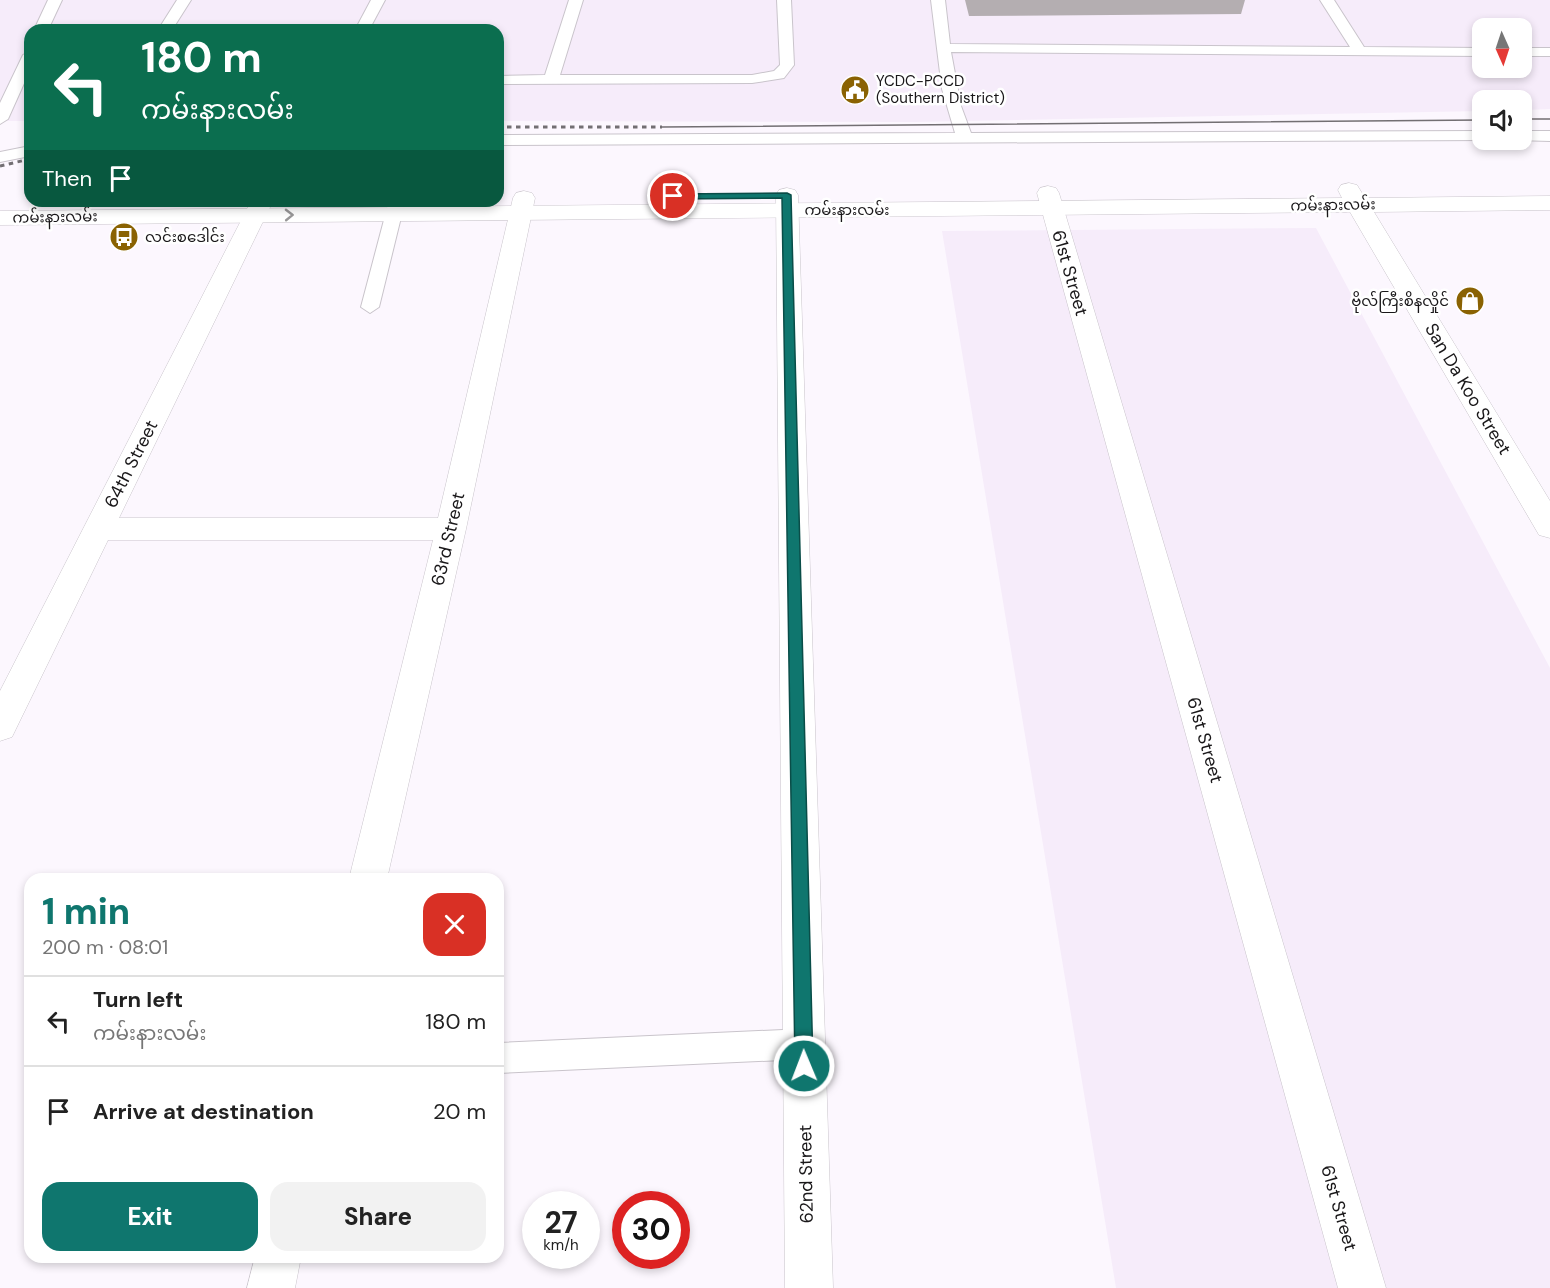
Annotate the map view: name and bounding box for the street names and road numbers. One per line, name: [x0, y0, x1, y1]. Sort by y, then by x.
street label: ကမ်းနားလမ်း: [1290, 194, 1376, 218]
street label: ကမ်းနားလမ်း: [805, 200, 889, 222]
street label: ကမ်းနားလမ်း: [12, 206, 98, 230]
street label: 61st Street: [1046, 227, 1094, 319]
street label: San Da Koo Street: [1419, 319, 1517, 459]
street label: 64th Street: [99, 416, 163, 512]
street label: 63rd Street: [426, 490, 470, 588]
street label: 61st Street: [1181, 694, 1229, 786]
street label: 62nd Street: [793, 1124, 819, 1224]
street label: 61st Street: [1315, 1162, 1363, 1254]

